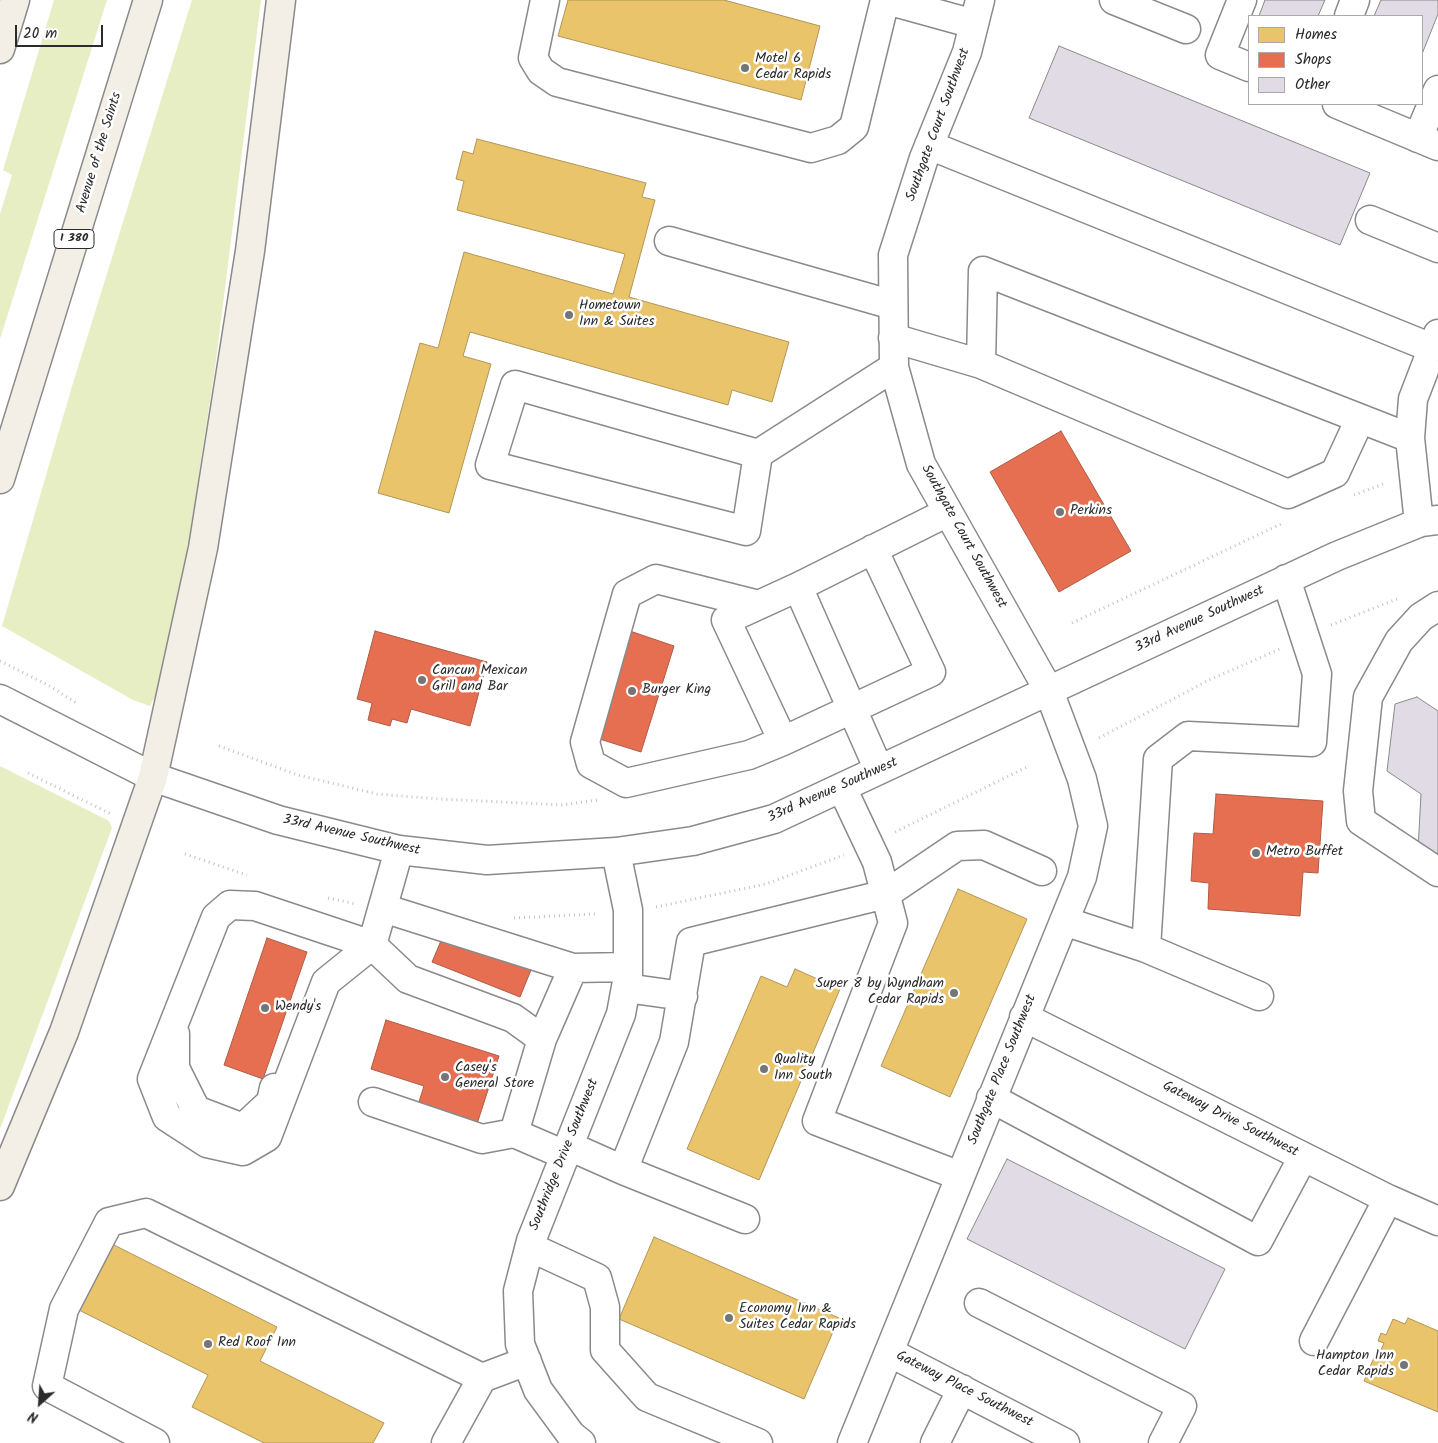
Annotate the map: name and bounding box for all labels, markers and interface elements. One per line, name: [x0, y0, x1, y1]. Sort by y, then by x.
scale bar: [18, 15, 105, 47]
legend: [1248, 15, 1423, 105]
text: 20 m: [23, 22, 57, 46]
text: Homes: [1295, 23, 1337, 47]
street label: Southgate Court Southwest: [903, 46, 975, 204]
text: Shops: [1295, 48, 1331, 72]
place label: Motel 6 Cedar Rapids: [755, 52, 831, 84]
marker: Motel 6 Cedar Rapids: [739, 62, 751, 74]
text: Other: [1295, 73, 1330, 97]
street label: Avenue of the Saints: [74, 91, 126, 215]
road number: I 380: [54, 230, 94, 248]
place label: Hometown Inn & Suites: [579, 299, 655, 332]
marker: Hometown Inn & Suites: [563, 309, 575, 321]
street label: Southgate Court Southwest: [916, 462, 1010, 612]
place label: Perkins: [1070, 504, 1112, 520]
marker: Perkins: [1054, 506, 1066, 518]
street label: 33rd Avenue Southwest: [1133, 583, 1267, 657]
place label: Cancun Mexican Grill and Bar: [432, 664, 527, 696]
marker: Cancun Mexican Grill and Bar: [416, 674, 428, 686]
place label: Burger King: [642, 683, 711, 699]
marker: Burger King: [626, 685, 638, 697]
street label: 33rd Avenue Southwest: [765, 755, 901, 827]
street label: 33rd Avenue Southwest: [281, 812, 421, 860]
place label: Metro Buffet: [1266, 845, 1343, 861]
marker: Metro Buffet: [1250, 847, 1262, 859]
place label: Super 8 by Wyndham Cedar Rapids: [816, 977, 944, 1010]
marker: Super 8 by Wyndham Cedar Rapids: [948, 987, 960, 999]
street label: Southgate Place Southwest: [965, 993, 1041, 1147]
place label: Wendy's: [275, 1000, 321, 1016]
marker: Wendy's: [259, 1002, 271, 1014]
place label: Quality Inn South: [774, 1053, 832, 1086]
place label: Casey's General Store: [455, 1061, 534, 1094]
marker: Quality Inn South: [758, 1063, 770, 1075]
marker: Casey's General Store: [439, 1071, 451, 1083]
street label: Southridge Drive Southwest: [527, 1077, 603, 1233]
street label: Gateway Drive Southwest: [1159, 1078, 1301, 1162]
place label: Economy Inn & Suites Cedar Rapids: [739, 1302, 856, 1334]
marker: Economy Inn & Suites Cedar Rapids: [723, 1312, 735, 1324]
place label: Red Roof Inn: [218, 1336, 296, 1352]
marker: Red Roof Inn: [202, 1338, 214, 1350]
street label: Gateway Place Southwest: [893, 1348, 1035, 1432]
place label: Hampton Inn Cedar Rapids: [1316, 1349, 1394, 1381]
marker: Hampton Inn Cedar Rapids: [1398, 1359, 1410, 1371]
north arrow: [15, 1378, 65, 1428]
text: N: [25, 1405, 42, 1428]

